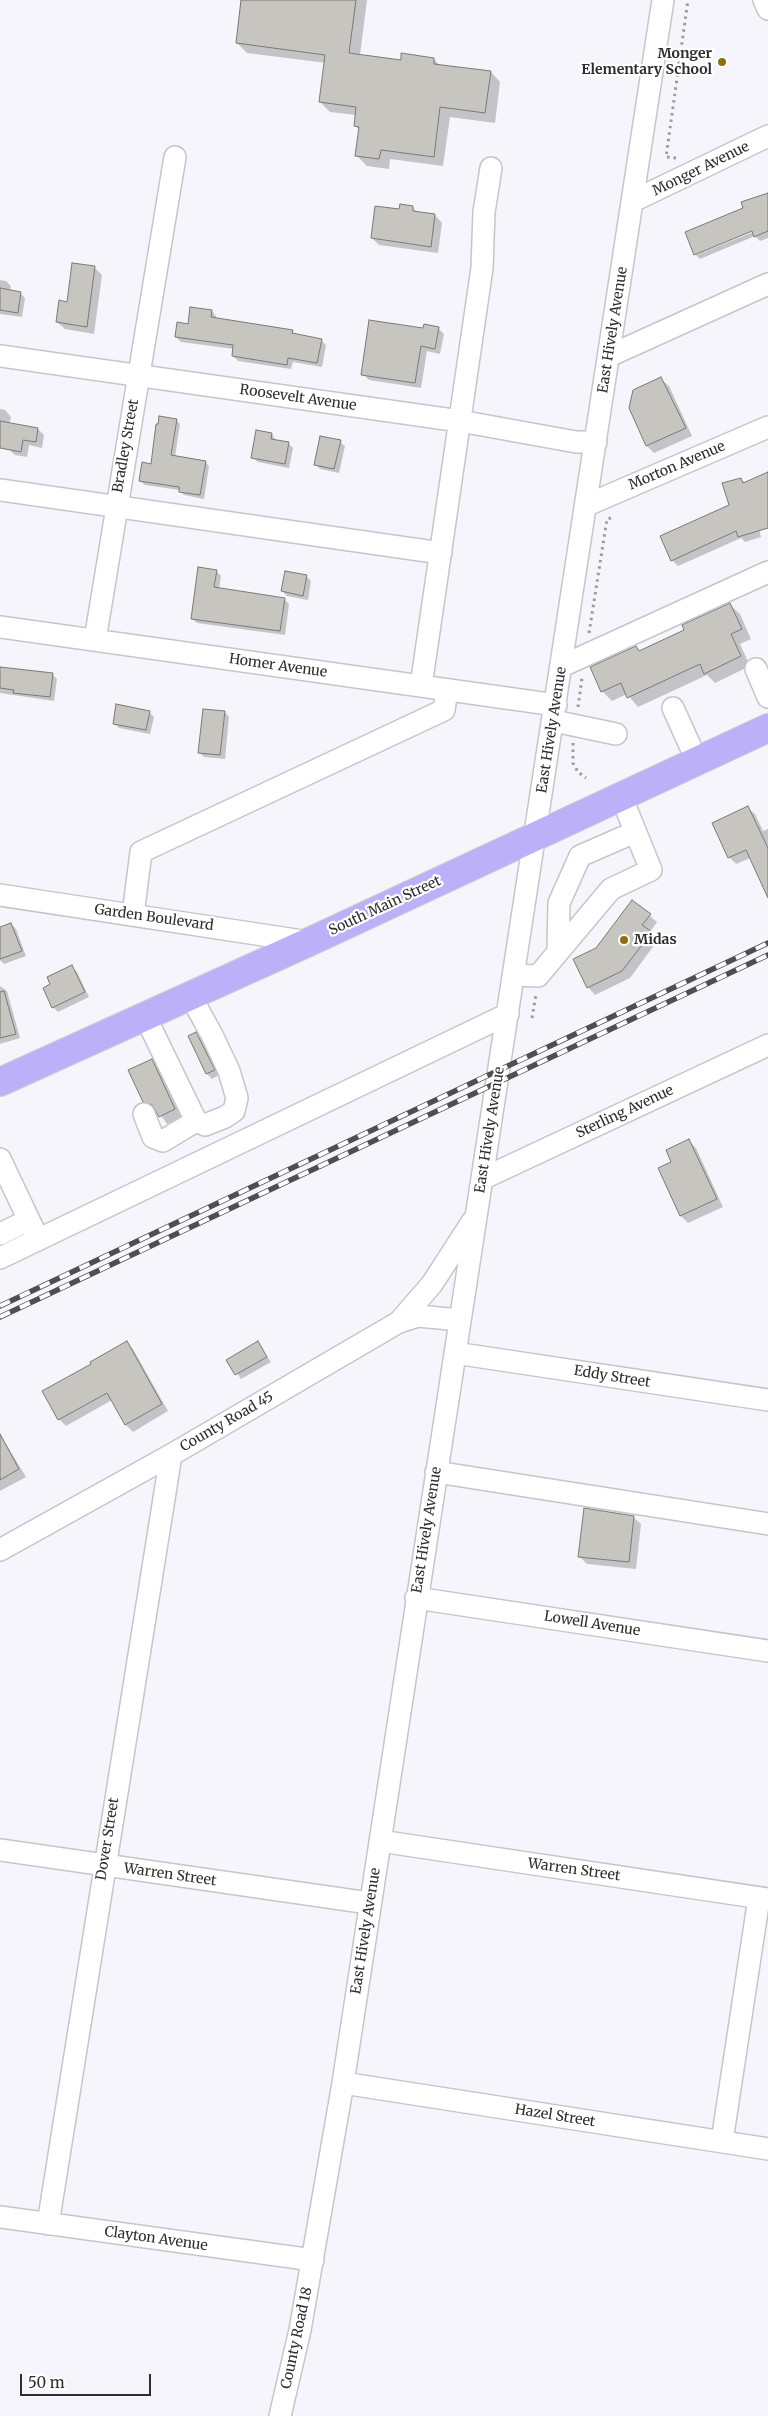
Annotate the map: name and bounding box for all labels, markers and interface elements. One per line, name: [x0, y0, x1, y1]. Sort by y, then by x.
place label: Monger Elementary School: [581, 46, 712, 78]
marker: Monger Elementary School: [716, 56, 728, 68]
street label: Monger Avenue: [650, 138, 752, 200]
street label: East Hively Avenue: [595, 266, 631, 394]
street label: Roosevelt Avenue: [239, 381, 357, 415]
street label: Bradley Street: [110, 398, 142, 494]
street label: Morton Avenue: [626, 438, 728, 494]
street label: Homer Avenue: [228, 651, 328, 681]
street label: East Hively Avenue: [534, 666, 570, 794]
street label: South Main Street: [326, 873, 444, 939]
street label: Garden Boulevard: [93, 901, 215, 935]
place label: Midas: [634, 932, 677, 948]
marker: Midas: [618, 934, 630, 946]
street label: East Hively Avenue: [472, 1066, 508, 1194]
street label: Sterling Avenue: [574, 1082, 676, 1142]
street label: Eddy Street: [572, 1363, 652, 1391]
street label: County Road 45: [177, 1389, 277, 1455]
street label: East Hively Avenue: [409, 1466, 445, 1594]
street label: Lowell Avenue: [543, 1608, 641, 1640]
street label: Dover Street: [93, 1796, 123, 1882]
street label: Warren Street: [527, 1855, 621, 1885]
street label: Warren Street: [123, 1860, 217, 1890]
street label: East Hively Avenue: [348, 1867, 384, 1995]
street label: Hazel Street: [514, 2101, 596, 2131]
street label: Clayton Avenue: [103, 2223, 209, 2255]
street label: County Road 18: [278, 2286, 316, 2390]
scale bar: [22, 2364, 154, 2396]
text: 50 m: [28, 2373, 65, 2392]

